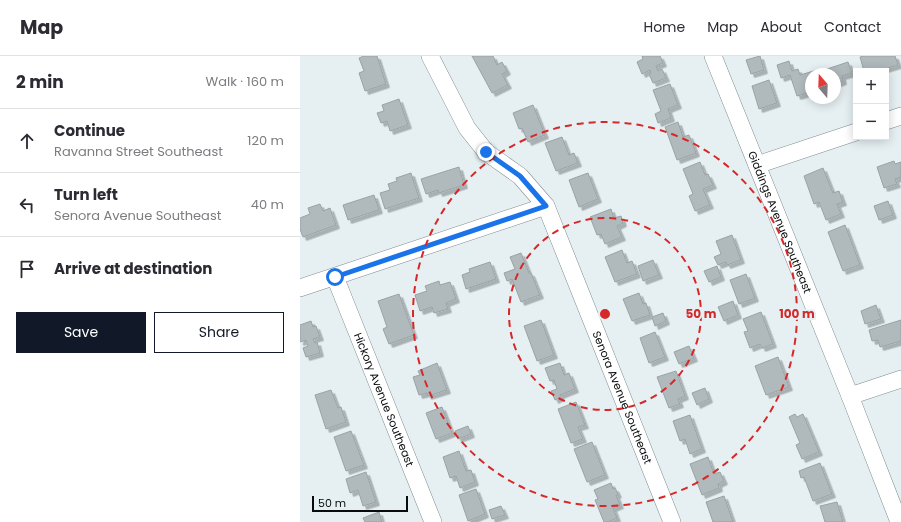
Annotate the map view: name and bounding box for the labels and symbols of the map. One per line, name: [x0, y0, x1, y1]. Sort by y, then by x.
north arrow: [805, 68, 841, 104]
route end: [477, 143, 495, 161]
street label: Giddings Avenue Southeast: [744, 149, 816, 296]
route start: [326, 268, 344, 286]
text: 50 m: [686, 305, 717, 322]
text: 100 m: [779, 305, 815, 322]
centre of rings: [598, 307, 612, 321]
street label: Senora Avenue Southeast: [589, 329, 656, 466]
street label: Hickory Avenue Southeast: [350, 330, 418, 469]
scale bar: [312, 494, 408, 513]

